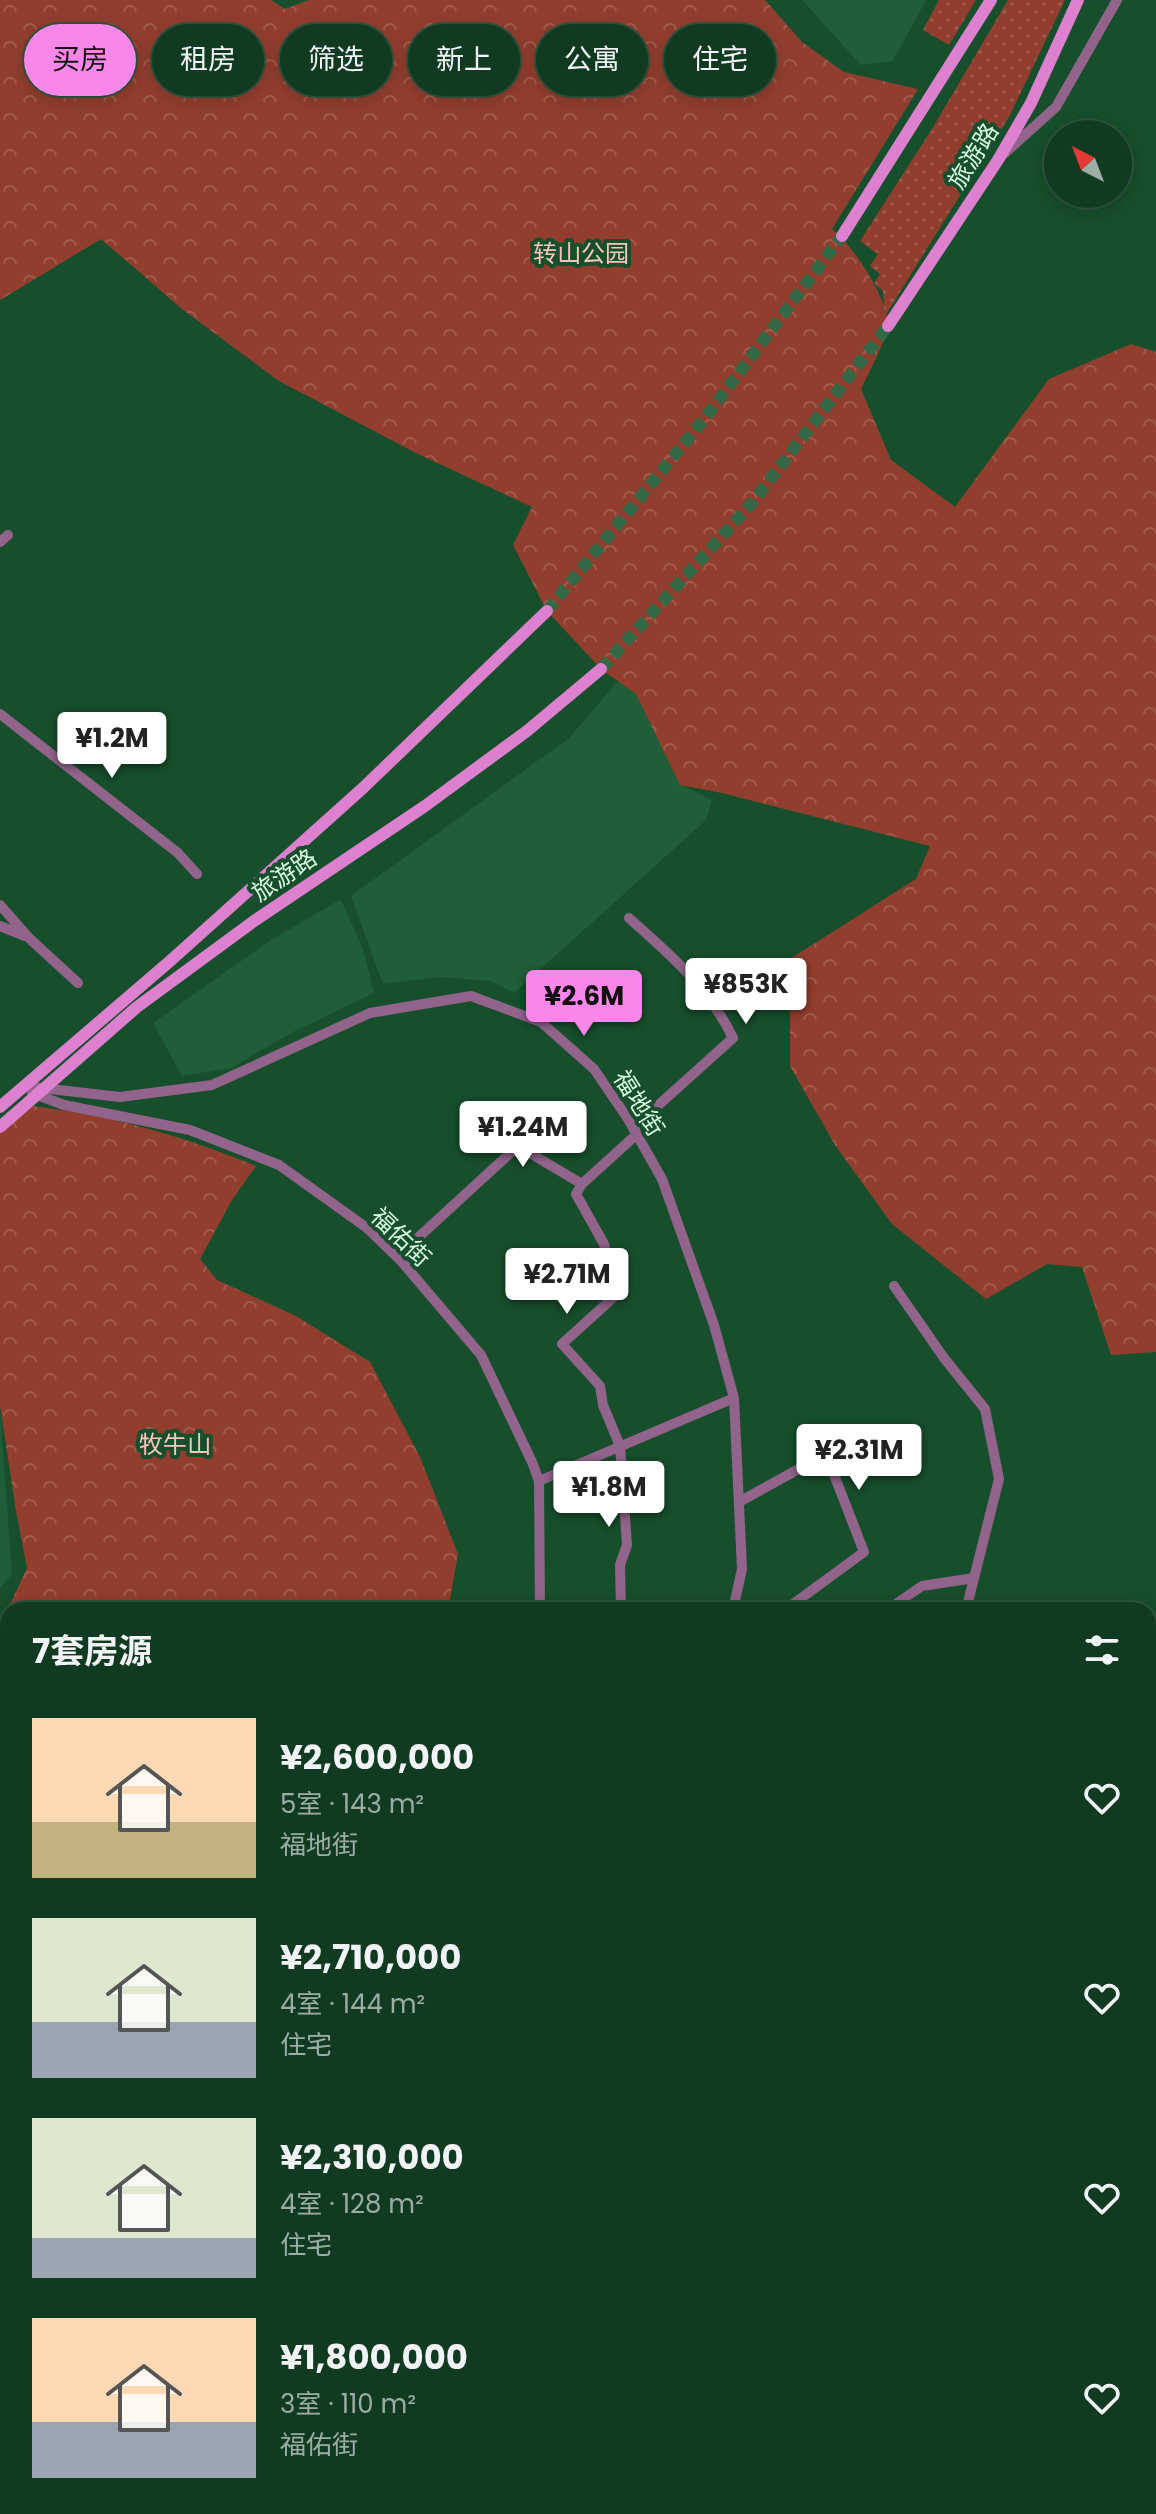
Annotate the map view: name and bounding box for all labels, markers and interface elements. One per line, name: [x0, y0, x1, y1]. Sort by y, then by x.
chip: 买房: [24, 24, 136, 96]
chip: 租房: [152, 24, 264, 96]
chip: 筛选: [280, 24, 392, 96]
chip: 新上: [408, 24, 520, 96]
chip: 公寓: [536, 24, 648, 96]
chip: 住宅: [664, 24, 776, 96]
street label: 旅游路: [940, 117, 1006, 195]
north arrow: [1044, 120, 1132, 208]
map controls: [1044, 120, 1132, 208]
park label: 转山公园: [533, 237, 629, 270]
pin: ¥1.2M: [56, 712, 168, 780]
text: ¥1.2M: [75, 720, 149, 756]
street label: 旅游路: [245, 841, 323, 909]
pin: ¥853K: [690, 958, 802, 1026]
text: ¥853K: [703, 966, 789, 1002]
pin: ¥2.6M: [528, 970, 640, 1038]
text: ¥2.6M: [544, 978, 624, 1014]
street label: 福地街: [606, 1064, 672, 1142]
pin: ¥1.24M: [458, 1101, 588, 1169]
text: ¥1.24M: [478, 1109, 568, 1145]
street label: 福佑街: [364, 1200, 438, 1274]
pin: ¥2.71M: [502, 1248, 632, 1316]
text: ¥2.71M: [523, 1256, 611, 1292]
pin: ¥2.31M: [794, 1424, 924, 1492]
park label: 牧牛山: [139, 1428, 211, 1461]
text: ¥2.31M: [815, 1432, 904, 1468]
pin: ¥1.8M: [553, 1461, 665, 1529]
text: ¥1.8M: [571, 1469, 647, 1505]
text: 7套房源: [32, 1627, 152, 1675]
icon: filters: [1080, 1628, 1124, 1672]
text: ¥2,600,000: [280, 1733, 474, 1781]
icon: home: [96, 1750, 192, 1846]
icon: heart: [1080, 1776, 1124, 1820]
text: 5室 · 143 m²: [280, 1786, 424, 1822]
text: 福地街: [280, 1827, 358, 1863]
text: ¥2,710,000: [280, 1933, 461, 1981]
icon: home: [96, 1950, 192, 2046]
icon: heart: [1080, 1976, 1124, 2020]
text: 4室 · 144 m²: [280, 1986, 425, 2022]
text: 住宅: [280, 2027, 332, 2063]
text: ¥2,310,000: [280, 2133, 464, 2181]
icon: home: [96, 2150, 192, 2246]
icon: heart: [1080, 2176, 1124, 2220]
text: 4室 · 128 m²: [280, 2186, 424, 2222]
text: 住宅: [280, 2227, 332, 2263]
text: ¥1,800,000: [280, 2333, 468, 2381]
icon: home: [96, 2350, 192, 2446]
icon: heart: [1080, 2376, 1124, 2420]
text: 3室 · 110 m²: [280, 2386, 416, 2422]
text: 福佑街: [280, 2427, 358, 2463]

